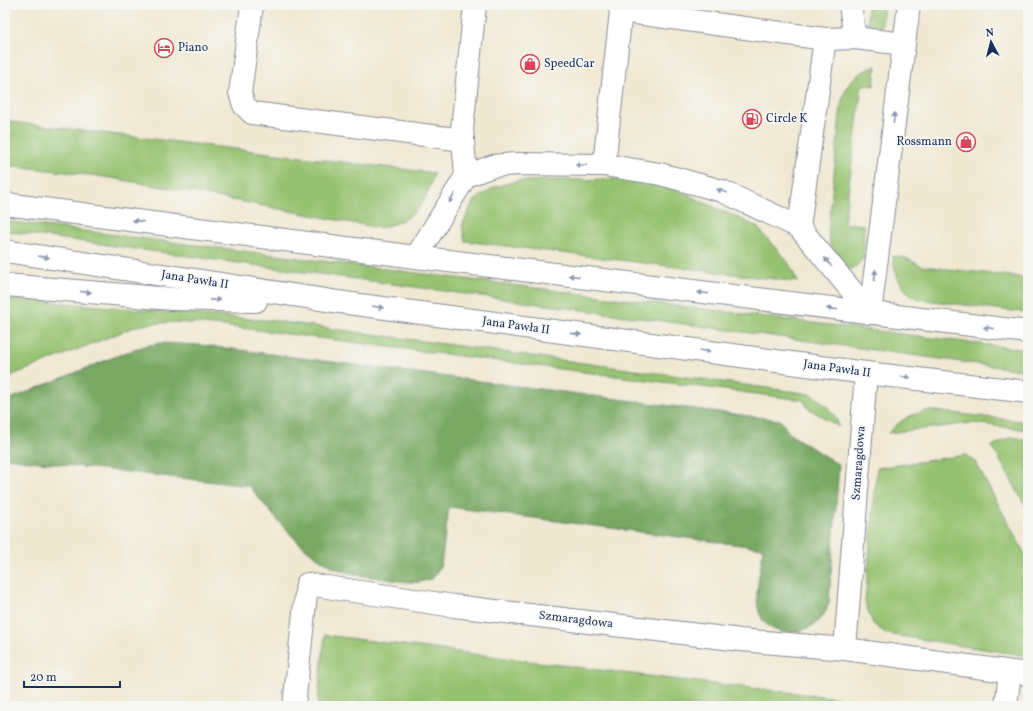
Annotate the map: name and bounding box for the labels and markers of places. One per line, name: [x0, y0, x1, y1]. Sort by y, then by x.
hotel icon: Piano: [153, 37, 175, 59]
place label: Piano: [178, 40, 208, 56]
shop icon: SpeedCar: [519, 53, 541, 75]
place label: SpeedCar: [544, 56, 594, 72]
fuel station icon: Circle K: [741, 108, 763, 130]
place label: Circle K: [766, 111, 807, 127]
shop icon: Rossmann: [955, 131, 977, 153]
place label: Rossmann: [896, 134, 952, 150]

